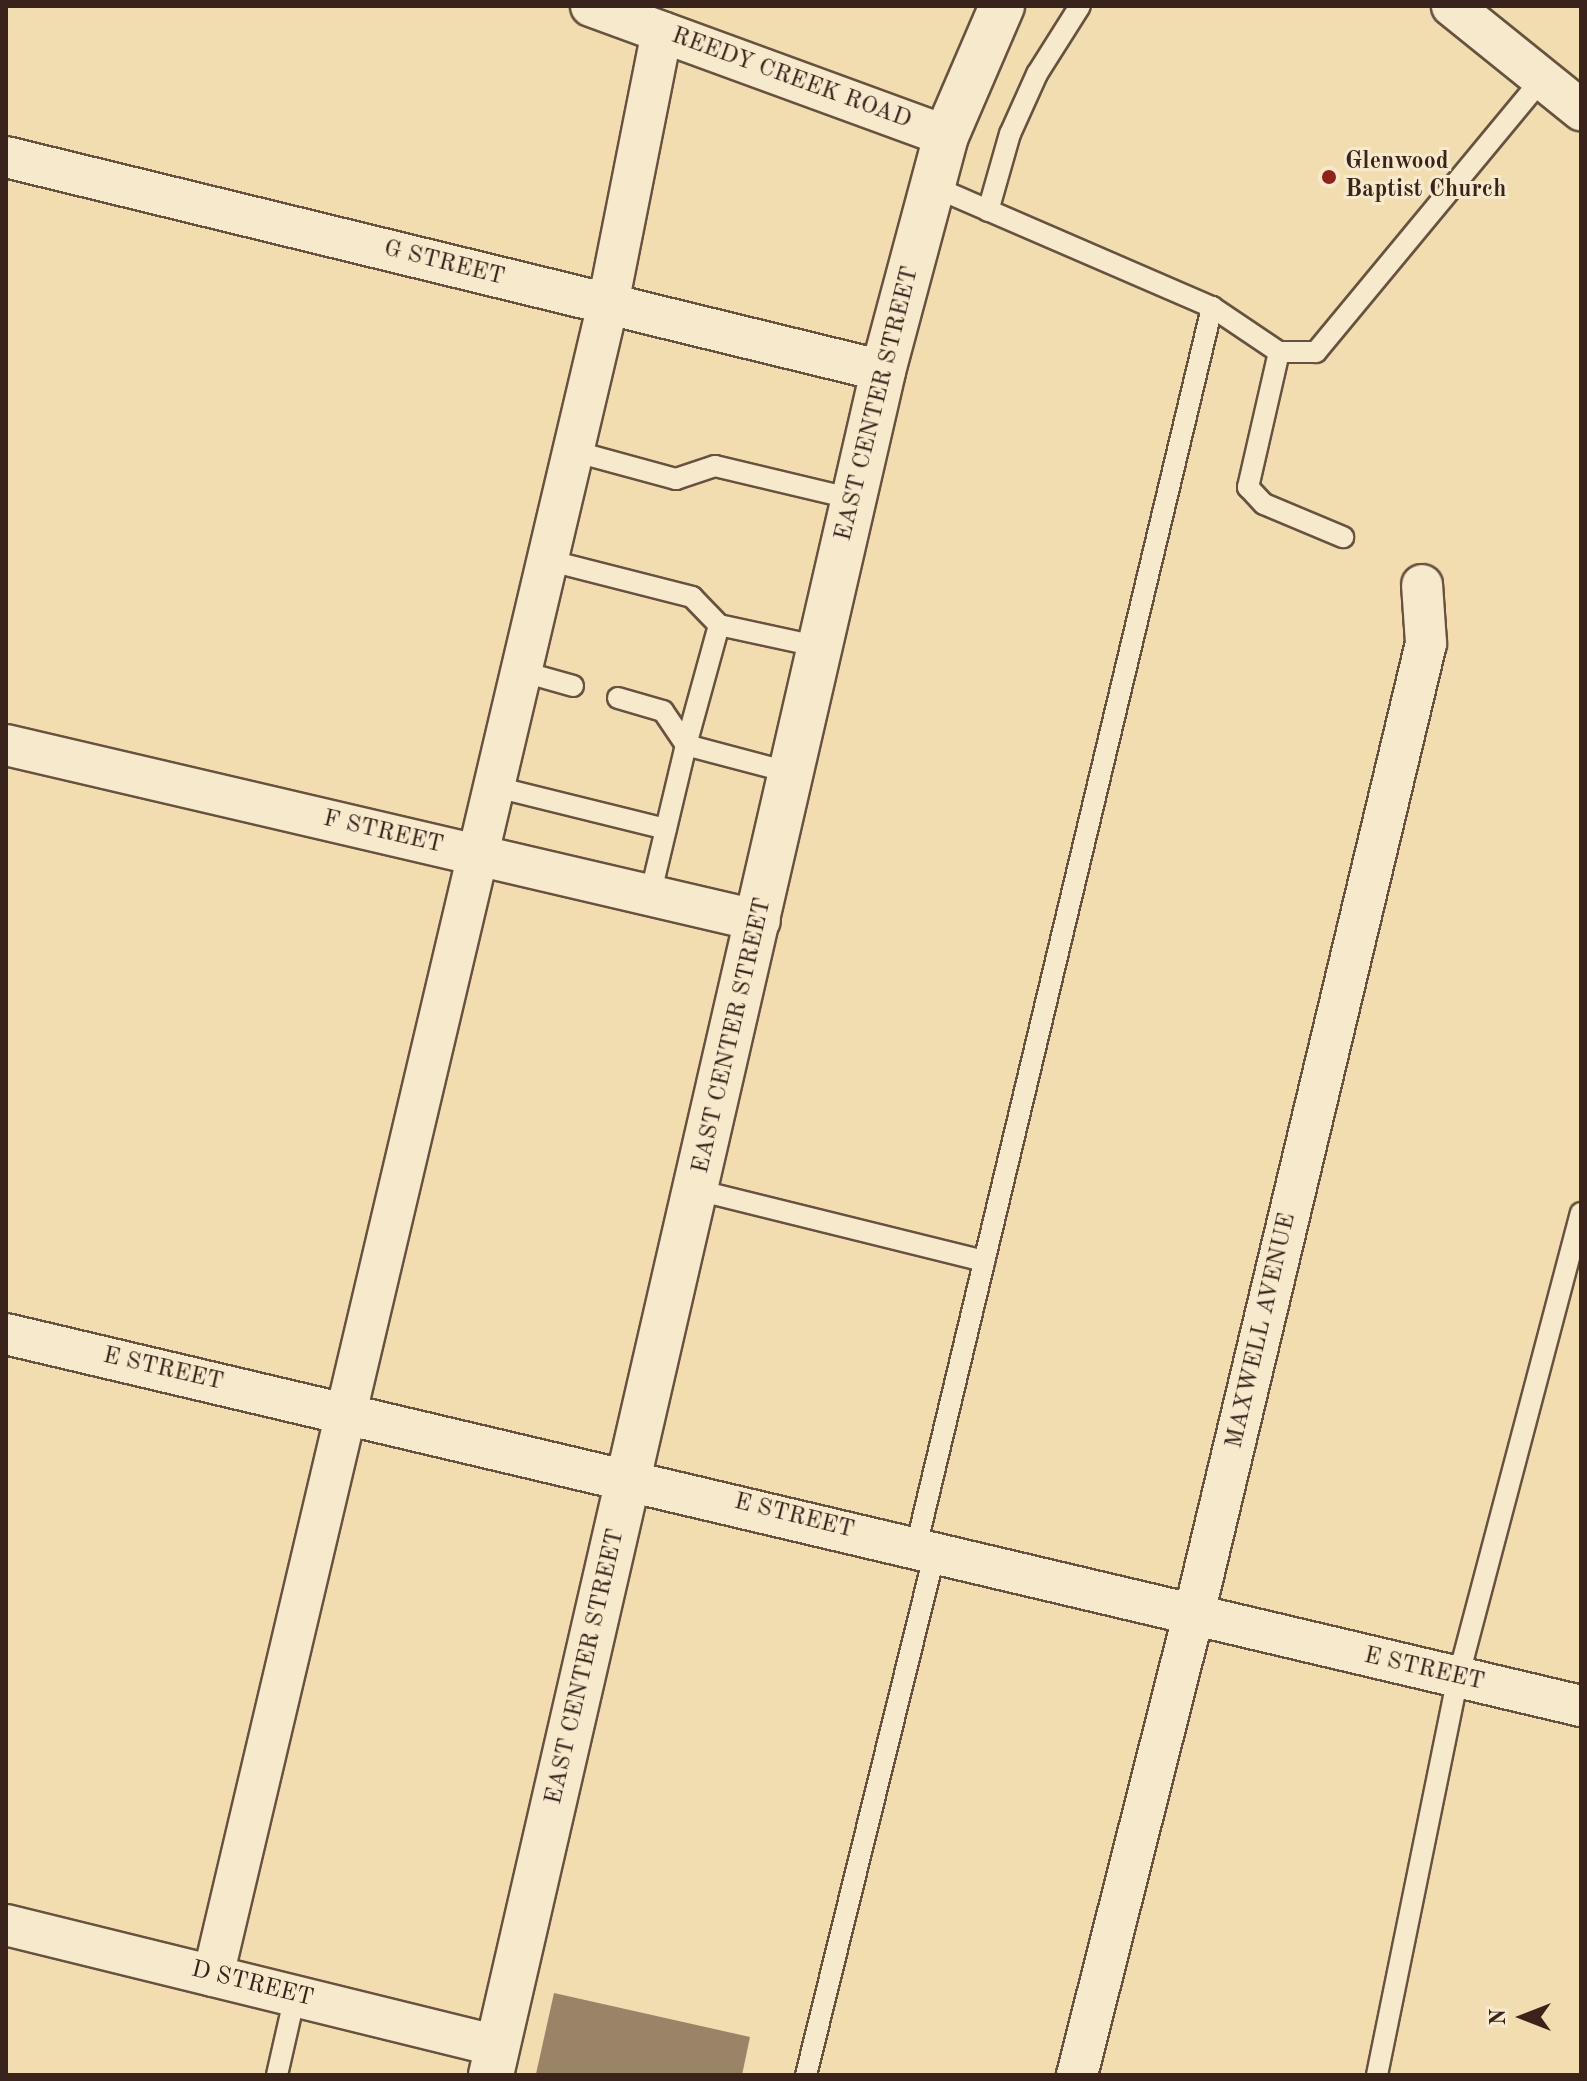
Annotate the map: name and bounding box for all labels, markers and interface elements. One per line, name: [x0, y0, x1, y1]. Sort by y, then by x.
street label: REEDY CREEK ROAD: [667, 22, 915, 136]
place label: Glenwood Baptist Church: [1345, 149, 1506, 205]
marker: Glenwood Baptist Church: [1320, 168, 1338, 186]
street label: G STREET: [381, 235, 507, 293]
street label: EAST CENTER STREET: [830, 264, 926, 544]
street label: F STREET: [320, 805, 446, 861]
street label: EAST CENTER STREET: [687, 895, 779, 1177]
street label: MAXWELL AVENUE: [1221, 1210, 1303, 1452]
street label: E STREET: [100, 1342, 226, 1398]
street label: E STREET: [731, 1488, 857, 1546]
street label: EAST CENTER STREET: [540, 1526, 632, 1808]
street label: E STREET: [1361, 1642, 1487, 1698]
street label: D STREET: [188, 1956, 316, 2014]
north arrow: [1483, 1977, 1563, 2057]
text: N: [1488, 2009, 1510, 2025]

